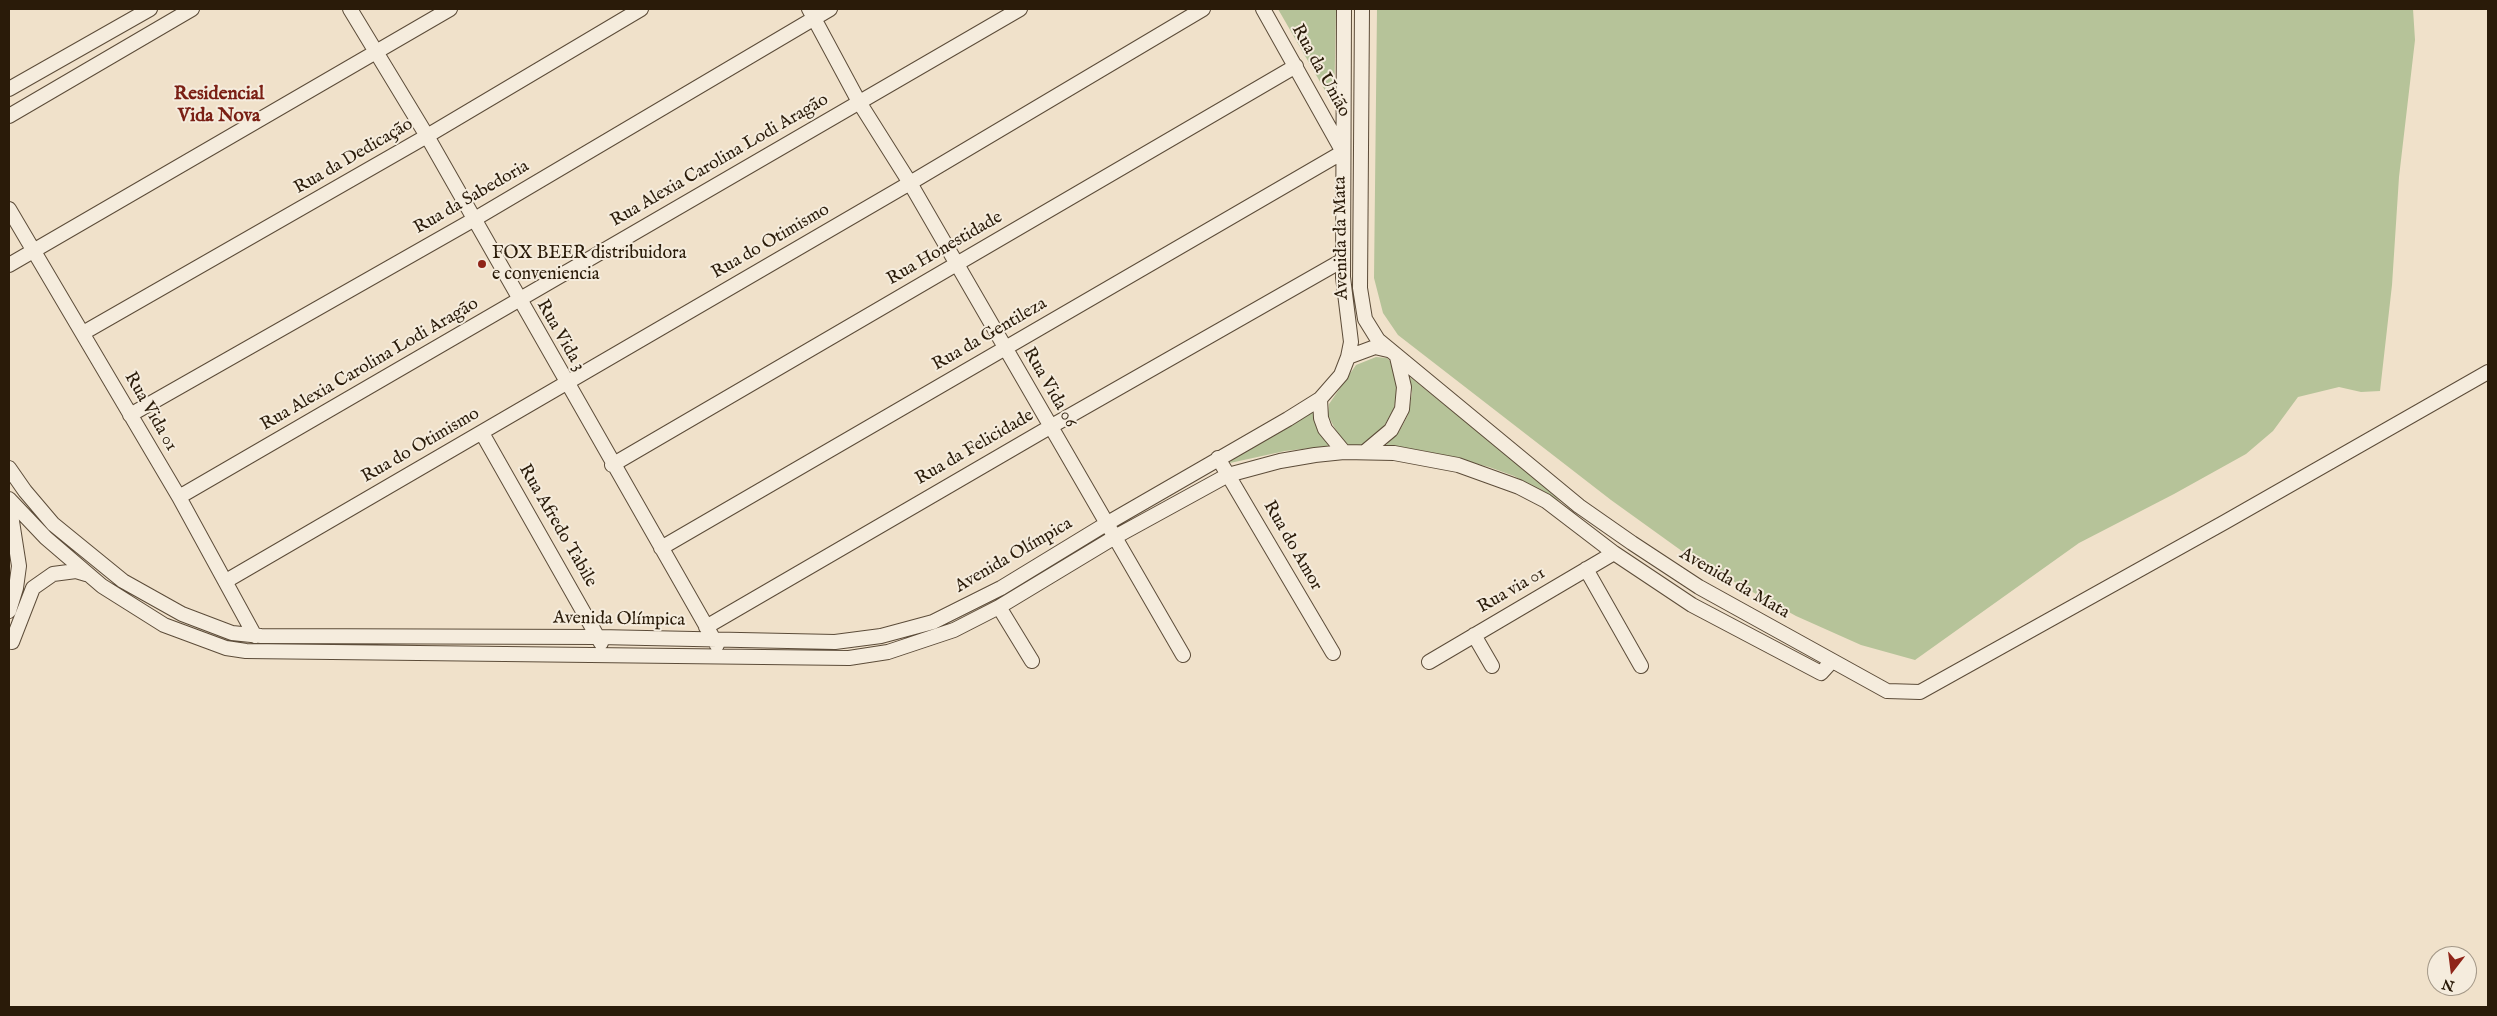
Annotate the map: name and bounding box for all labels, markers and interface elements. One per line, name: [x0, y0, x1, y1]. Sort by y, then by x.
street label: Rua da União: [1286, 21, 1354, 121]
district label: Residencial Vida Nova: [174, 84, 264, 128]
street label: Rua Alexia Carolina Lodi Aragão: [607, 90, 833, 232]
street label: Rua da Dedicação: [291, 114, 417, 200]
street label: Rua da Sabedoria: [411, 156, 533, 240]
street label: Avenida da Mata: [1330, 176, 1354, 300]
street label: Rua do Otimismo: [708, 200, 834, 284]
street label: Rua Honestidade: [883, 207, 1007, 291]
place label: FOX BEER distribuidora e conveniencia: [492, 243, 686, 286]
marker: FOX BEER distribuidora e conveniencia: [476, 258, 488, 270]
street label: Rua Alexia Carolina Lodi Aragão: [257, 294, 483, 436]
street label: Rua da Gentileza: [929, 294, 1051, 376]
street label: Rua Vida 3: [531, 296, 589, 376]
street label: Rua Vida 06: [1017, 344, 1081, 432]
street label: Rua Vida 01: [119, 369, 181, 455]
street label: Rua do Otimismo: [358, 404, 484, 488]
street label: Rua da Felicidade: [912, 405, 1038, 491]
street label: Rua Afredo Tabile: [513, 461, 601, 591]
street label: Rua do Amor: [1258, 497, 1326, 595]
street label: Avenida Olímpica: [951, 514, 1077, 598]
street label: Avenida da Mata: [1675, 544, 1793, 624]
street label: Rua via 01: [1474, 563, 1550, 619]
street label: Avenida Olímpica: [553, 608, 685, 632]
north arrow: [2427, 946, 2477, 996]
text: N: [2440, 974, 2457, 995]

